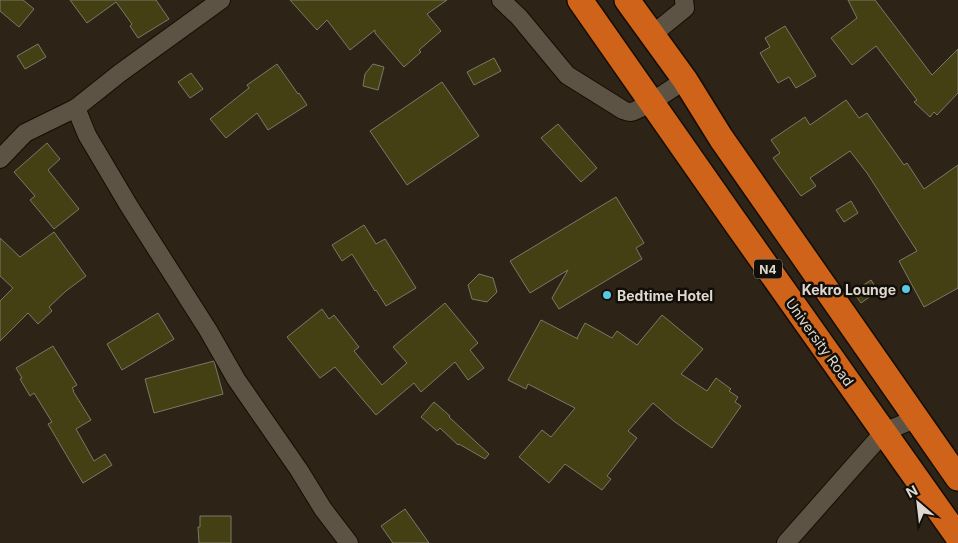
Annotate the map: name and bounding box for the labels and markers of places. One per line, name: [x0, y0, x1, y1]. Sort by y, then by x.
place label: Kekro Lounge: [802, 281, 896, 298]
marker: Kekro Lounge: [900, 283, 912, 295]
place label: Bedtime Hotel: [617, 287, 713, 304]
marker: Bedtime Hotel: [601, 289, 613, 301]

